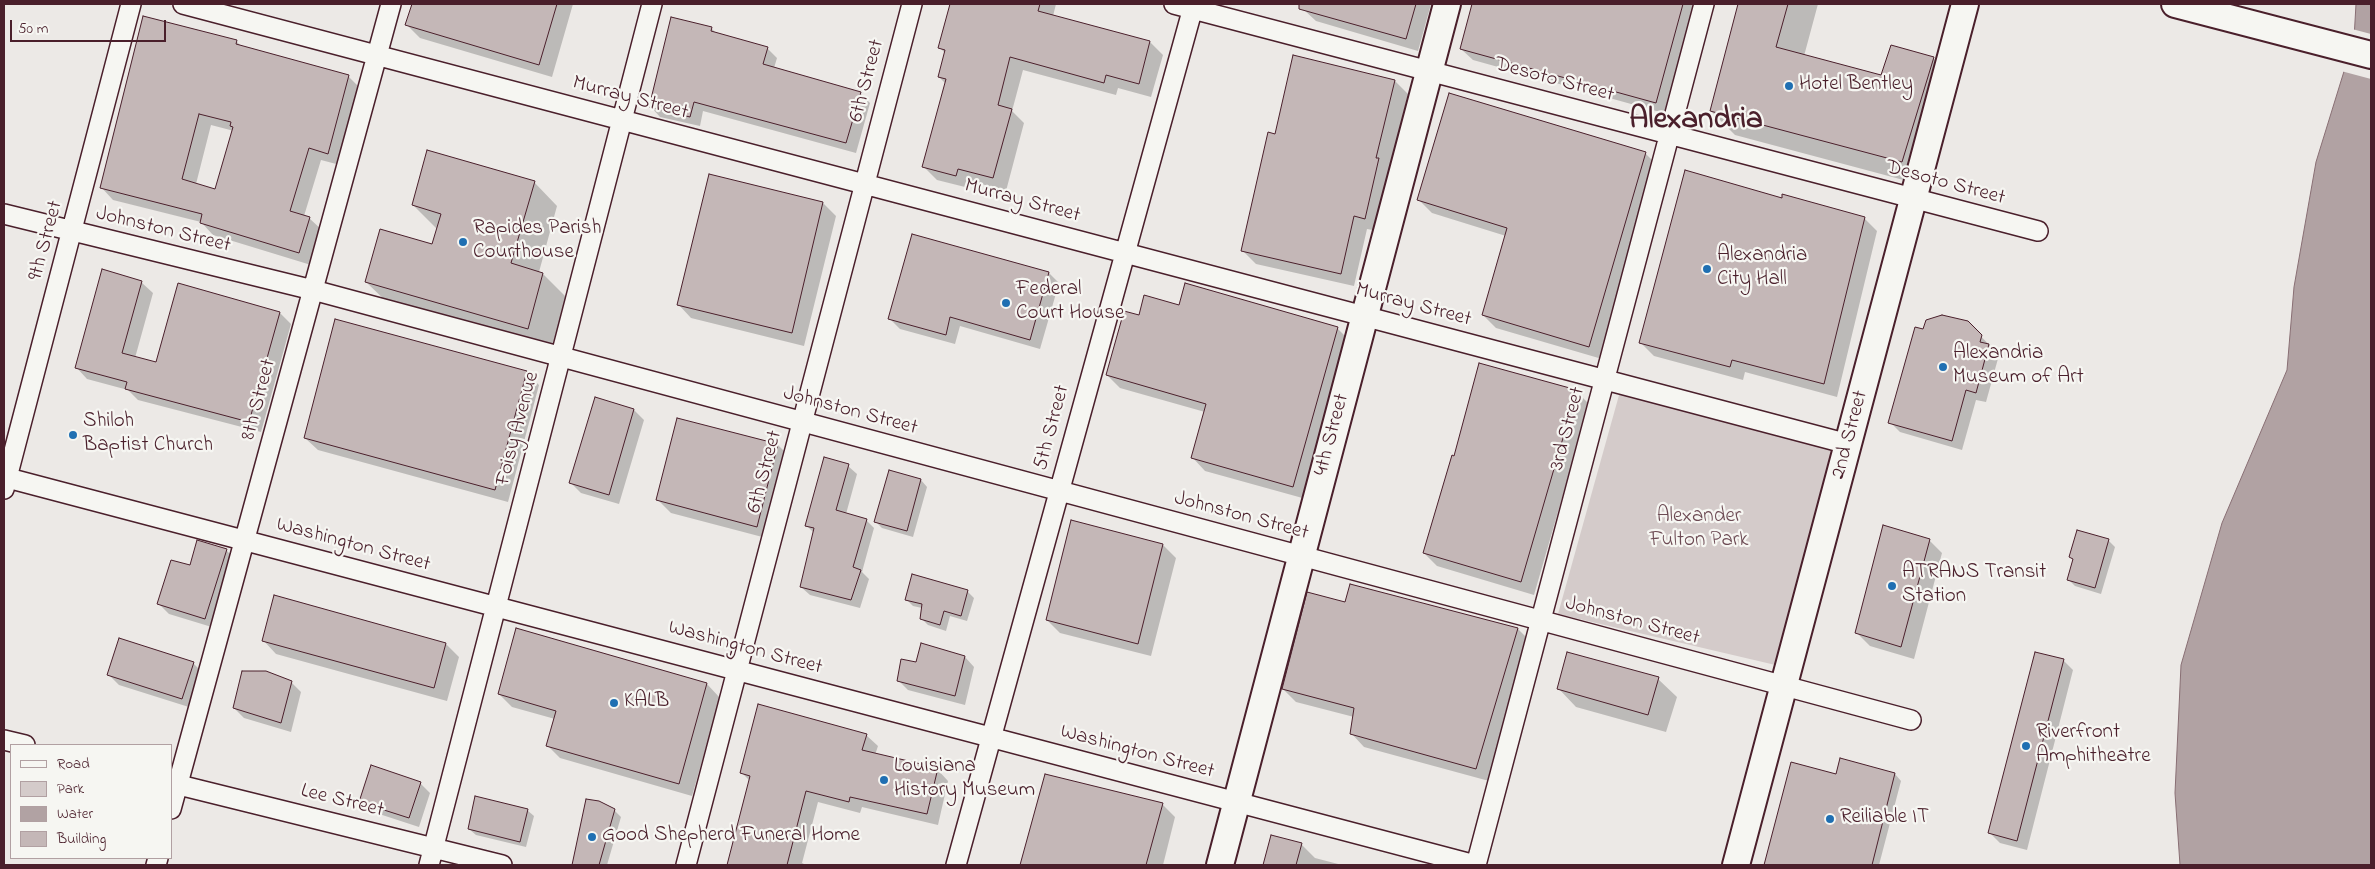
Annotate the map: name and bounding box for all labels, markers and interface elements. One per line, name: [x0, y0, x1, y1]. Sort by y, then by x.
scale bar: [12, 10, 169, 42]
text: 50 m: [18, 18, 48, 40]
street label: 6th Street: [845, 37, 891, 125]
street label: Desoto Street: [1492, 53, 1616, 109]
street label: Murray Street: [569, 71, 691, 127]
place label: Hotel Bentley: [1799, 73, 1913, 99]
marker: Hotel Bentley: [1783, 80, 1795, 92]
district label: Alexandria: [1629, 103, 1763, 141]
street label: Desoto Street: [1883, 156, 2007, 212]
street label: Murray Street: [961, 174, 1083, 230]
street label: 9th Street: [24, 198, 70, 284]
street label: Johnston Street: [93, 202, 233, 260]
place label: Rapides Parish Courthouse: [473, 217, 601, 267]
marker: Rapides Parish Courthouse: [457, 236, 469, 248]
place label: Alexandria City Hall: [1717, 244, 1807, 294]
marker: Alexandria City Hall: [1701, 263, 1713, 275]
place label: Federal Court House: [1016, 278, 1124, 328]
street label: Murray Street: [1352, 278, 1474, 334]
marker: Federal Court House: [1000, 297, 1012, 309]
place label: Alexandria Museum of Art: [1953, 342, 2084, 392]
street label: 8th Street: [237, 357, 283, 443]
marker: Alexandria Museum of Art: [1937, 361, 1949, 373]
street label: Foisy Avenue: [492, 369, 546, 489]
street label: Johnston Street: [780, 382, 920, 442]
street label: 5th Street: [1030, 383, 1076, 473]
street label: 3rd Street: [1546, 385, 1592, 473]
street label: 2nd Street: [1827, 388, 1875, 482]
street label: 4th Street: [1310, 391, 1356, 479]
place label: Shiloh Baptist Church: [83, 410, 213, 460]
street label: 6th Street: [743, 428, 789, 516]
marker: Shiloh Baptist Church: [67, 429, 79, 441]
street label: Johnston Street: [1171, 487, 1311, 547]
park label: Alexander Fulton Park: [1649, 505, 1749, 555]
street label: Washington Street: [273, 513, 433, 579]
place label: ATRANS Transit Station: [1902, 561, 2046, 611]
marker: ATRANS Transit Station: [1886, 580, 1898, 592]
street label: Johnston Street: [1562, 592, 1702, 652]
street label: Washington Street: [665, 616, 825, 682]
place label: KALB: [624, 690, 669, 716]
marker: KALB: [608, 697, 620, 709]
street label: Washington Street: [1057, 720, 1217, 786]
place label: Riverfront Amphitheatre: [2036, 721, 2151, 771]
marker: Riverfront Amphitheatre: [2020, 740, 2032, 752]
legend: [10, 744, 172, 859]
text: Road: [57, 753, 90, 775]
place label: Louisiana History Museum: [894, 755, 1035, 805]
marker: Louisiana History Museum: [878, 774, 890, 786]
text: Park: [57, 778, 84, 800]
street label: Lee Street: [298, 780, 386, 824]
text: Water: [57, 803, 93, 825]
place label: Reiliable IT: [1840, 806, 1929, 832]
marker: Reiliable IT: [1824, 813, 1836, 825]
place label: Good Shepherd Funeral Home: [602, 824, 860, 850]
text: Building: [57, 828, 106, 850]
marker: Good Shepherd Funeral Home: [586, 831, 598, 843]

